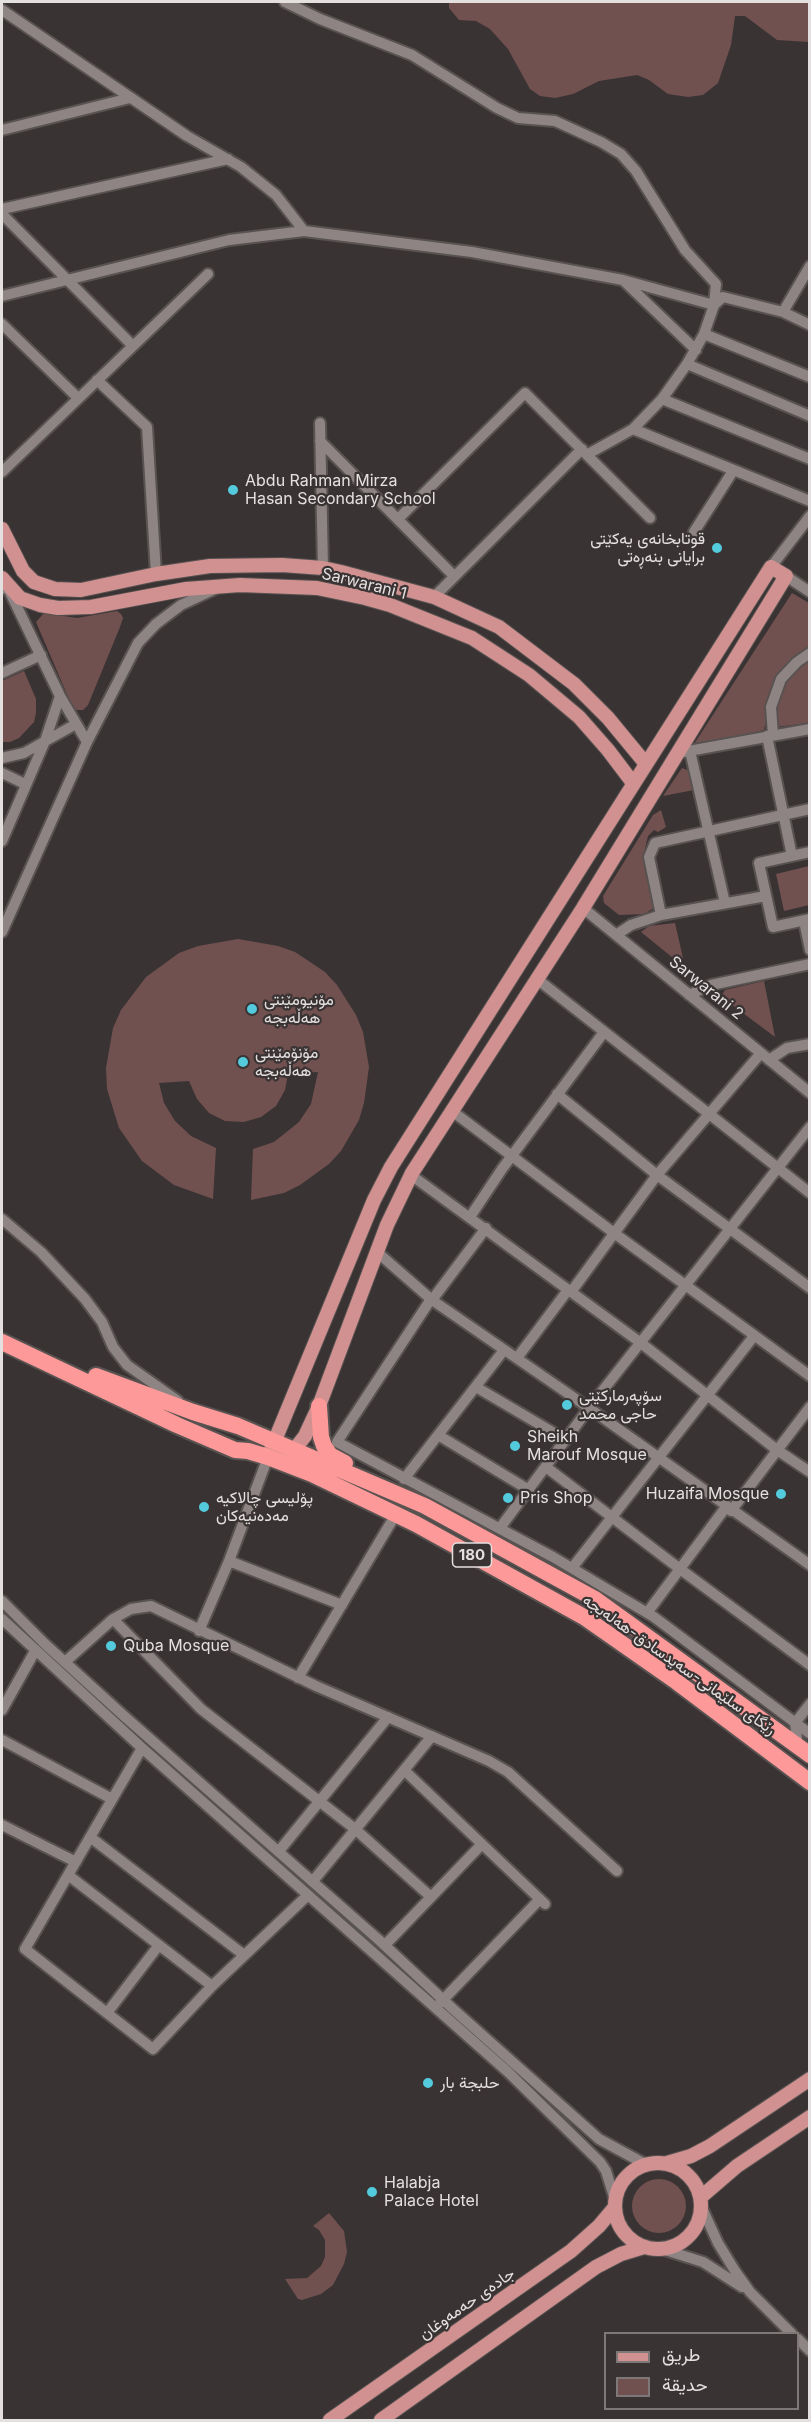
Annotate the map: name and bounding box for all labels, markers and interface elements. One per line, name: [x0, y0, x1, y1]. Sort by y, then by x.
place label: Abdu Rahman Mirza Hasan Secondary School: [245, 471, 436, 509]
marker: Abdu Rahman Mirza Hasan Secondary School: [226, 483, 240, 497]
place label: قوتابخانەی یەکێتی برایانی بنەڕەتی: [590, 529, 705, 567]
marker: قوتابخانەی یەکێتی برایانی بنەڕەتی: [710, 541, 724, 555]
street label: Sarwarani 1: [320, 564, 408, 604]
street label: Sarwarani 2: [665, 952, 747, 1024]
place label: مۆنیومێنتی هەڵەبجە: [264, 990, 334, 1028]
marker: مۆنیومێنتی هەڵەبجە: [245, 1002, 259, 1016]
place label: مۆنۆمێنتی هەڵەبجە: [255, 1043, 318, 1081]
marker: مۆنۆمێنتی هەڵەبجە: [236, 1055, 250, 1069]
place label: سۆپەرمارکێتی حاجی محمد: [579, 1386, 662, 1424]
marker: سۆپەرمارکێتی حاجی محمد: [560, 1398, 574, 1412]
place label: Sheikh Marouf Mosque: [527, 1427, 647, 1465]
marker: Sheikh Marouf Mosque: [508, 1439, 522, 1453]
place label: Huzaifa Mosque: [646, 1484, 769, 1504]
marker: Huzaifa Mosque: [774, 1487, 788, 1501]
place label: پۆلیسی چالاکیە مەدەنیەکان: [216, 1488, 313, 1526]
place label: Pris Shop: [520, 1488, 592, 1508]
marker: Pris Shop: [501, 1491, 515, 1505]
marker: پۆلیسی چالاکیە مەدەنیەکان: [197, 1500, 211, 1514]
road number: 180: [452, 1543, 492, 1567]
street label: رێگای سلێمانی-سەیدسادق-هەلەبجە: [579, 1591, 779, 1739]
place label: Quba Mosque: [123, 1636, 229, 1656]
marker: Quba Mosque: [104, 1639, 118, 1653]
place label: حلبجة بار: [440, 2073, 499, 2093]
marker: حلبجة بار: [421, 2076, 435, 2090]
place label: Halabja Palace Hotel: [384, 2173, 479, 2211]
marker: Halabja Palace Hotel: [365, 2185, 379, 2199]
street label: جادەی حەمەوغان: [416, 2264, 518, 2344]
legend: [604, 2332, 799, 2410]
text: طريق: [662, 2344, 700, 2365]
text: حديقة: [662, 2374, 708, 2395]

